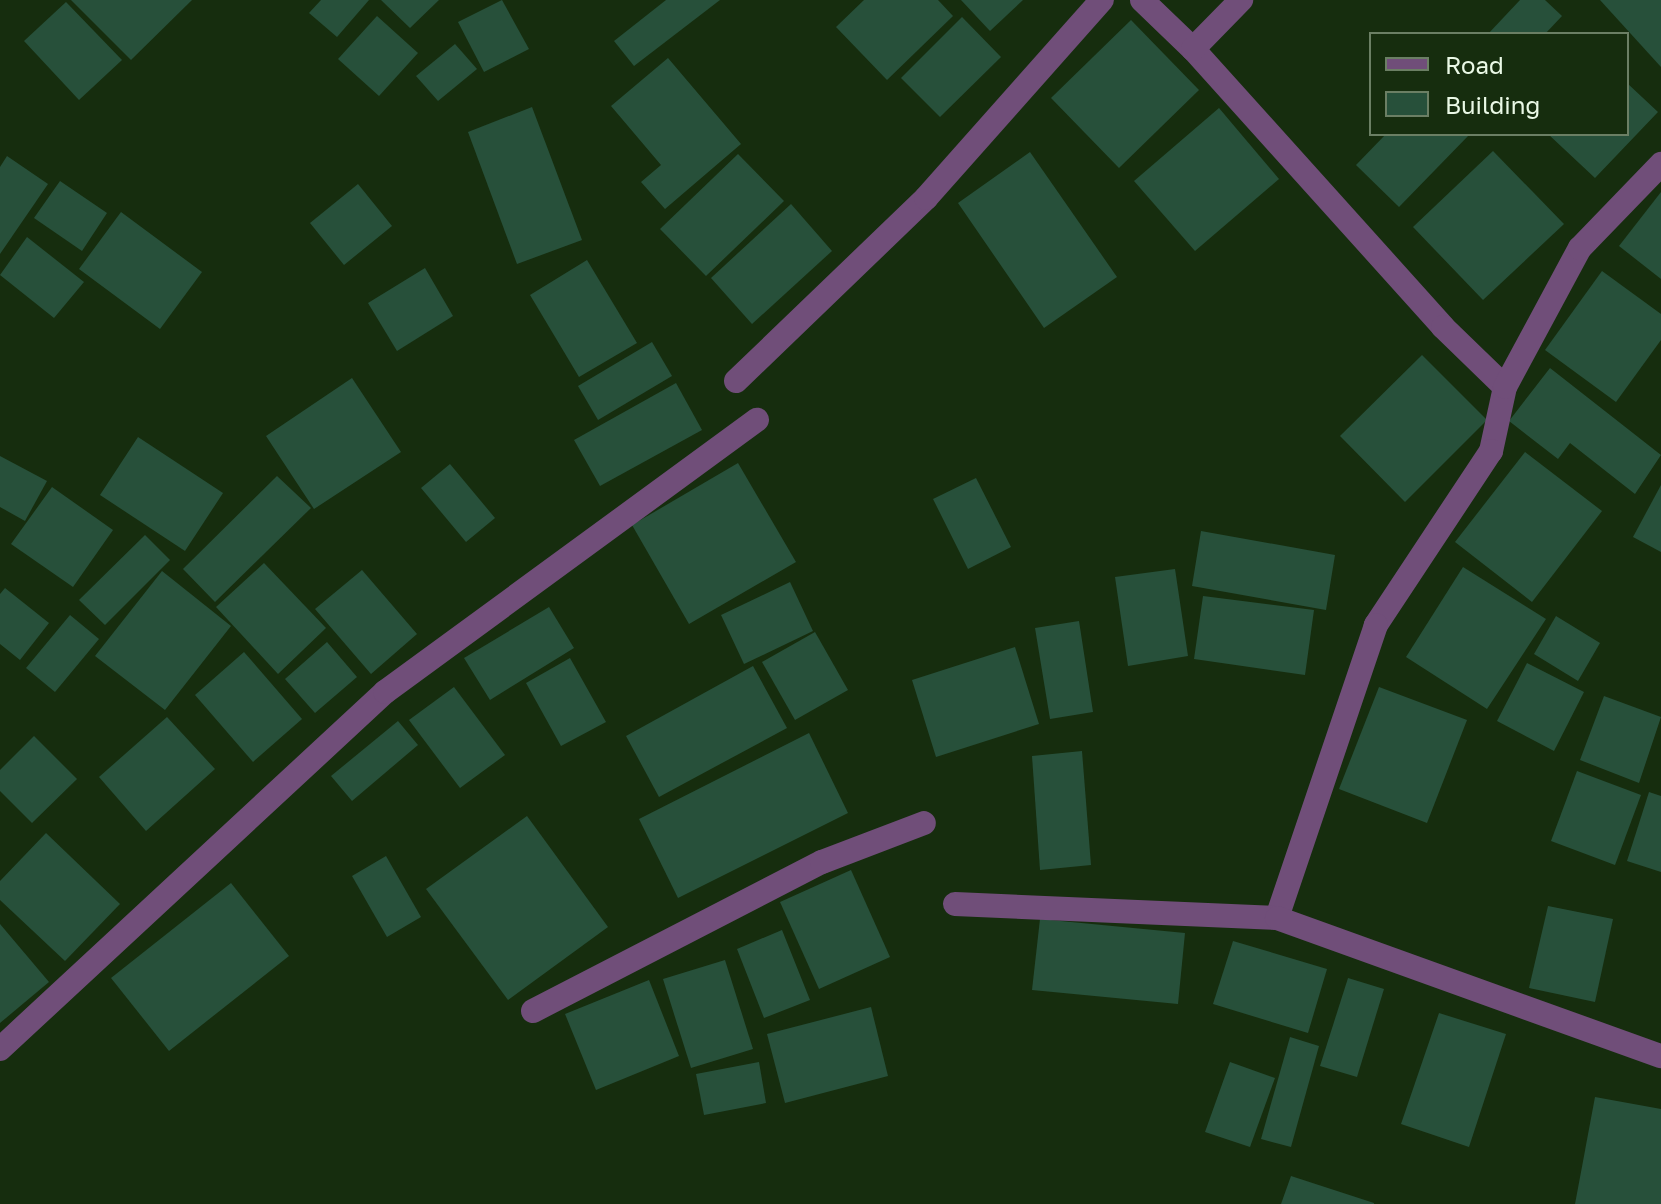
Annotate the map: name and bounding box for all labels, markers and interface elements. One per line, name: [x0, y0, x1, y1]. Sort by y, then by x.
legend: [1369, 32, 1629, 136]
text: Road: [1445, 50, 1504, 79]
text: Building: [1445, 90, 1540, 119]

